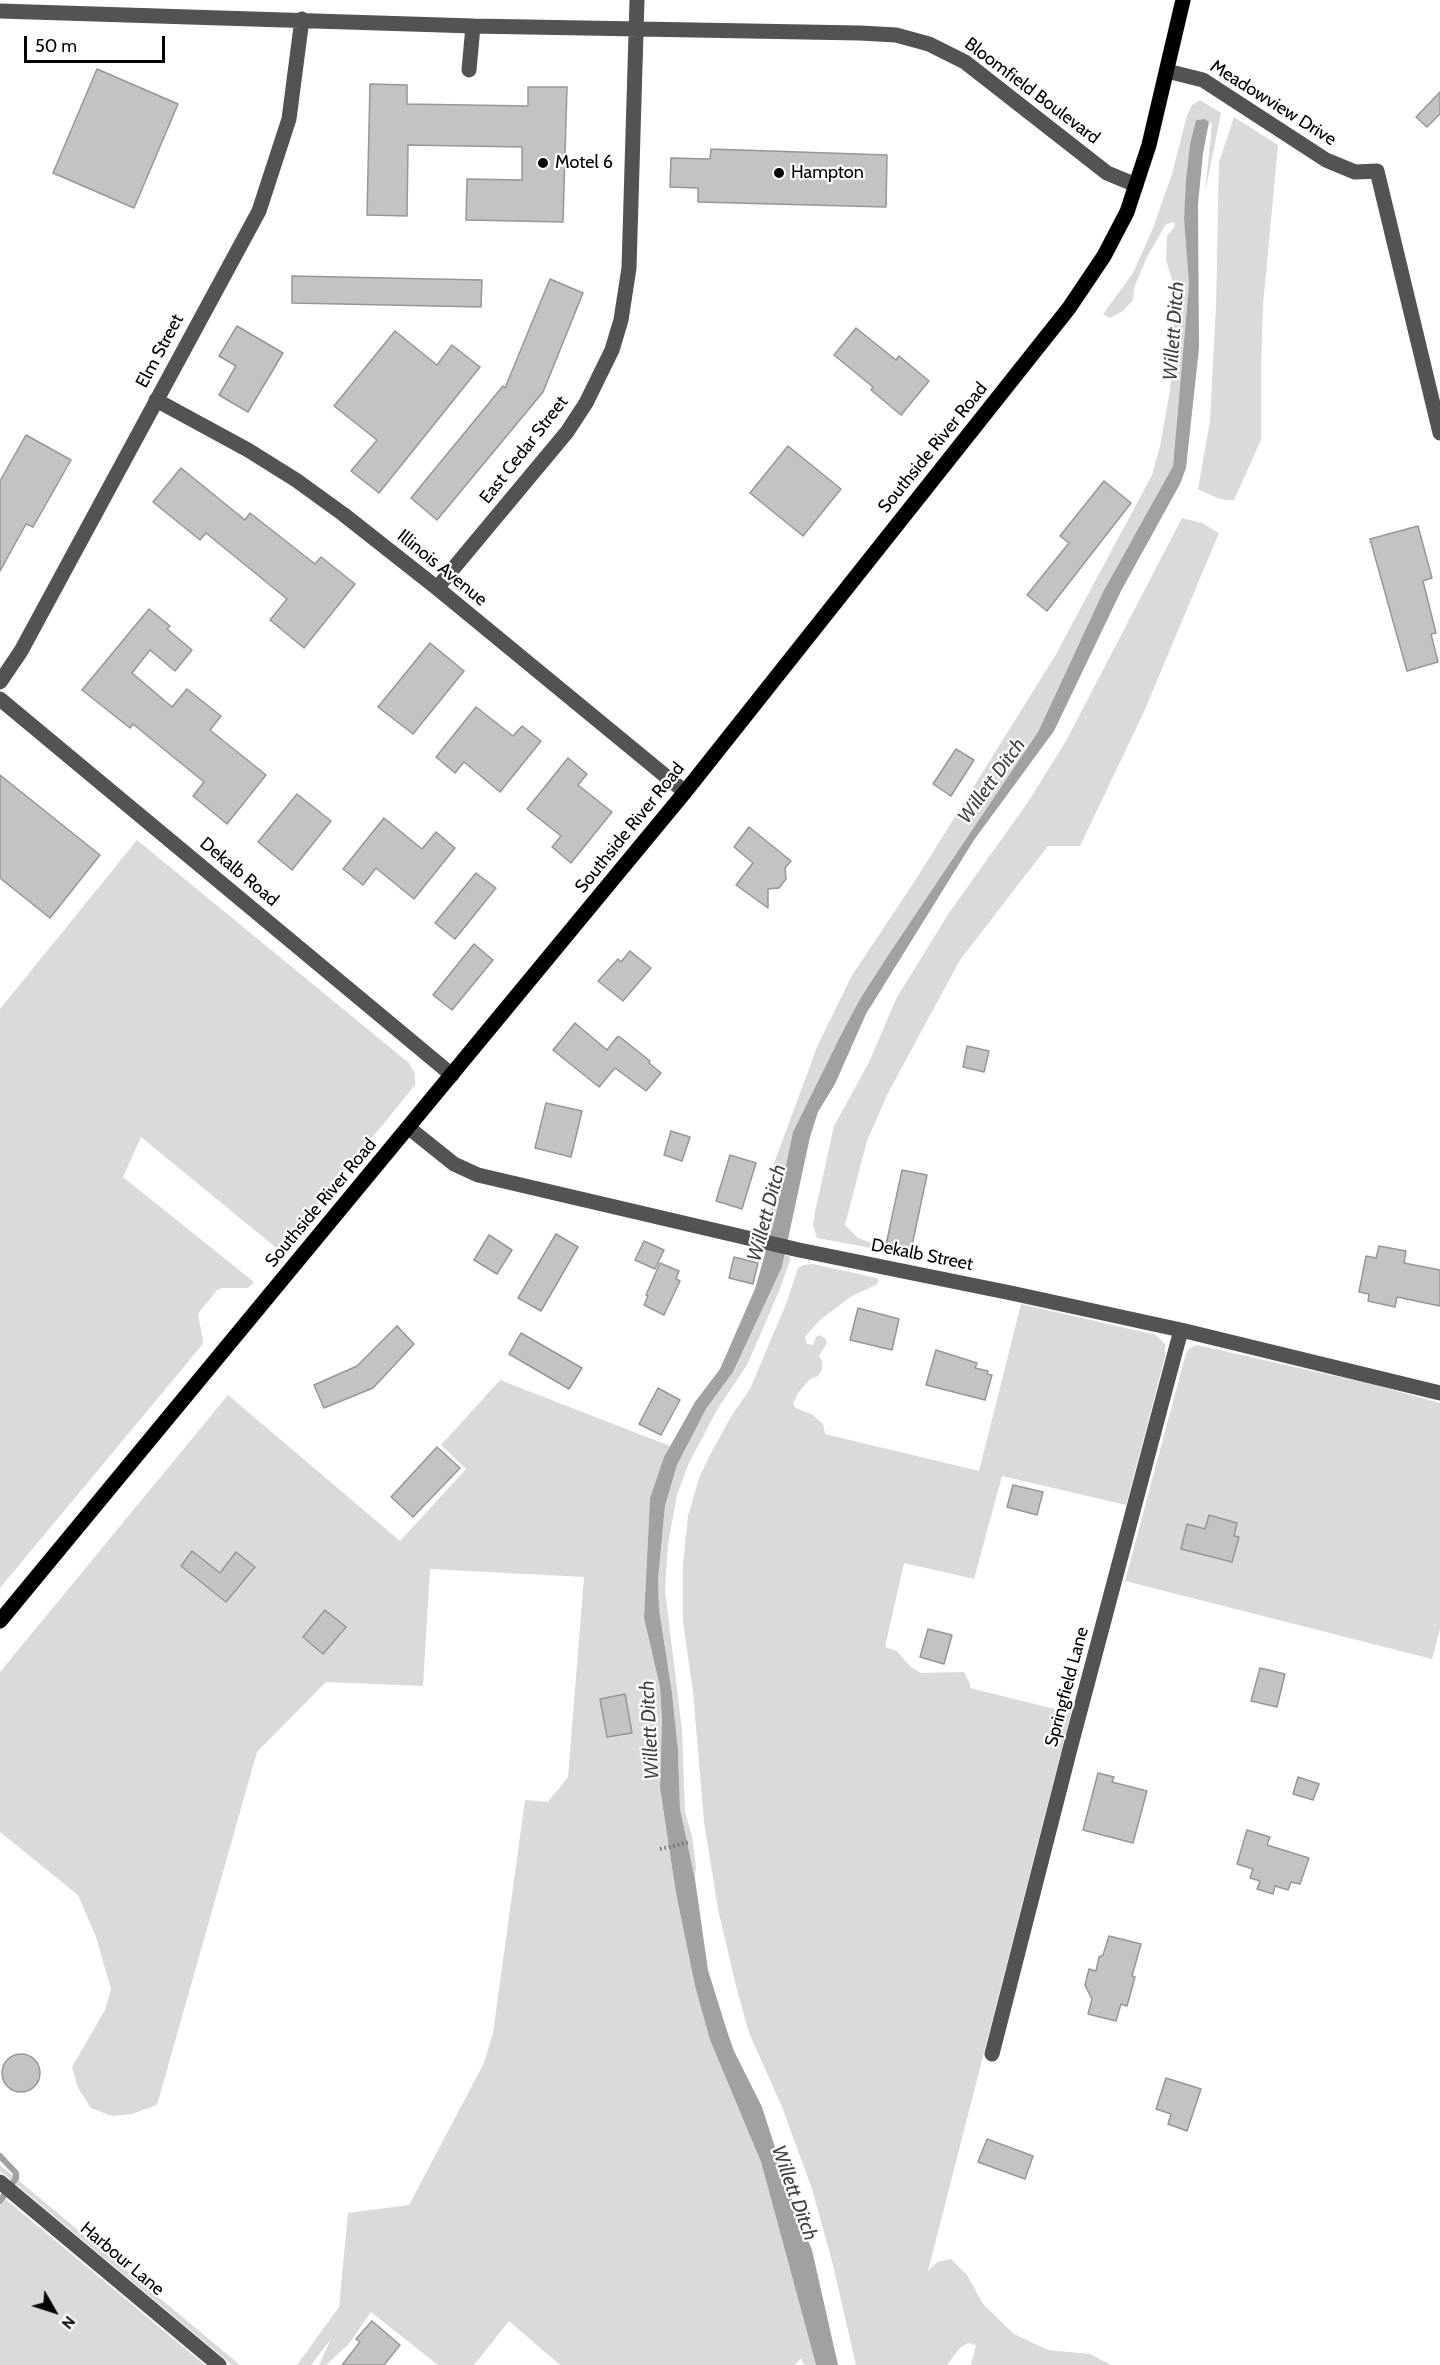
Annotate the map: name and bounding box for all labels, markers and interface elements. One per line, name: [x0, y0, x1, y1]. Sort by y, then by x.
scale bar: [27, 24, 168, 62]
street label: Bloomfield Boulevard: [960, 33, 1104, 149]
text: 50 m: [35, 35, 77, 57]
street label: Meadowview Drive: [1206, 56, 1340, 150]
place label: Motel 6: [555, 152, 613, 174]
marker: Motel 6: [536, 156, 550, 170]
place label: Hampton: [791, 162, 864, 184]
marker: Hampton: [772, 166, 786, 180]
water label: Willett Ditch: [1159, 281, 1189, 381]
street label: Elm Street: [132, 310, 188, 392]
street label: Southside River Road: [874, 378, 992, 518]
street label: East Cedar Street: [475, 392, 573, 508]
street label: Illinois Avenue: [393, 525, 491, 611]
water label: Willett Ditch: [953, 734, 1031, 828]
street label: Southside River Road: [571, 758, 689, 898]
street label: Dekalb Road: [195, 833, 283, 911]
street label: Southside River Road: [261, 1134, 381, 1272]
water label: Willett Ditch: [743, 1162, 791, 1264]
street label: Dekalb Street: [869, 1235, 975, 1275]
street label: Springfield Lane: [1041, 1625, 1093, 1749]
water label: Willett Ditch: [635, 1680, 665, 1780]
water label: Willett Ditch: [766, 2142, 822, 2244]
street label: Harbour Lane: [76, 2218, 168, 2300]
north arrow: [24, 2281, 84, 2341]
text: N: [57, 2312, 79, 2333]

